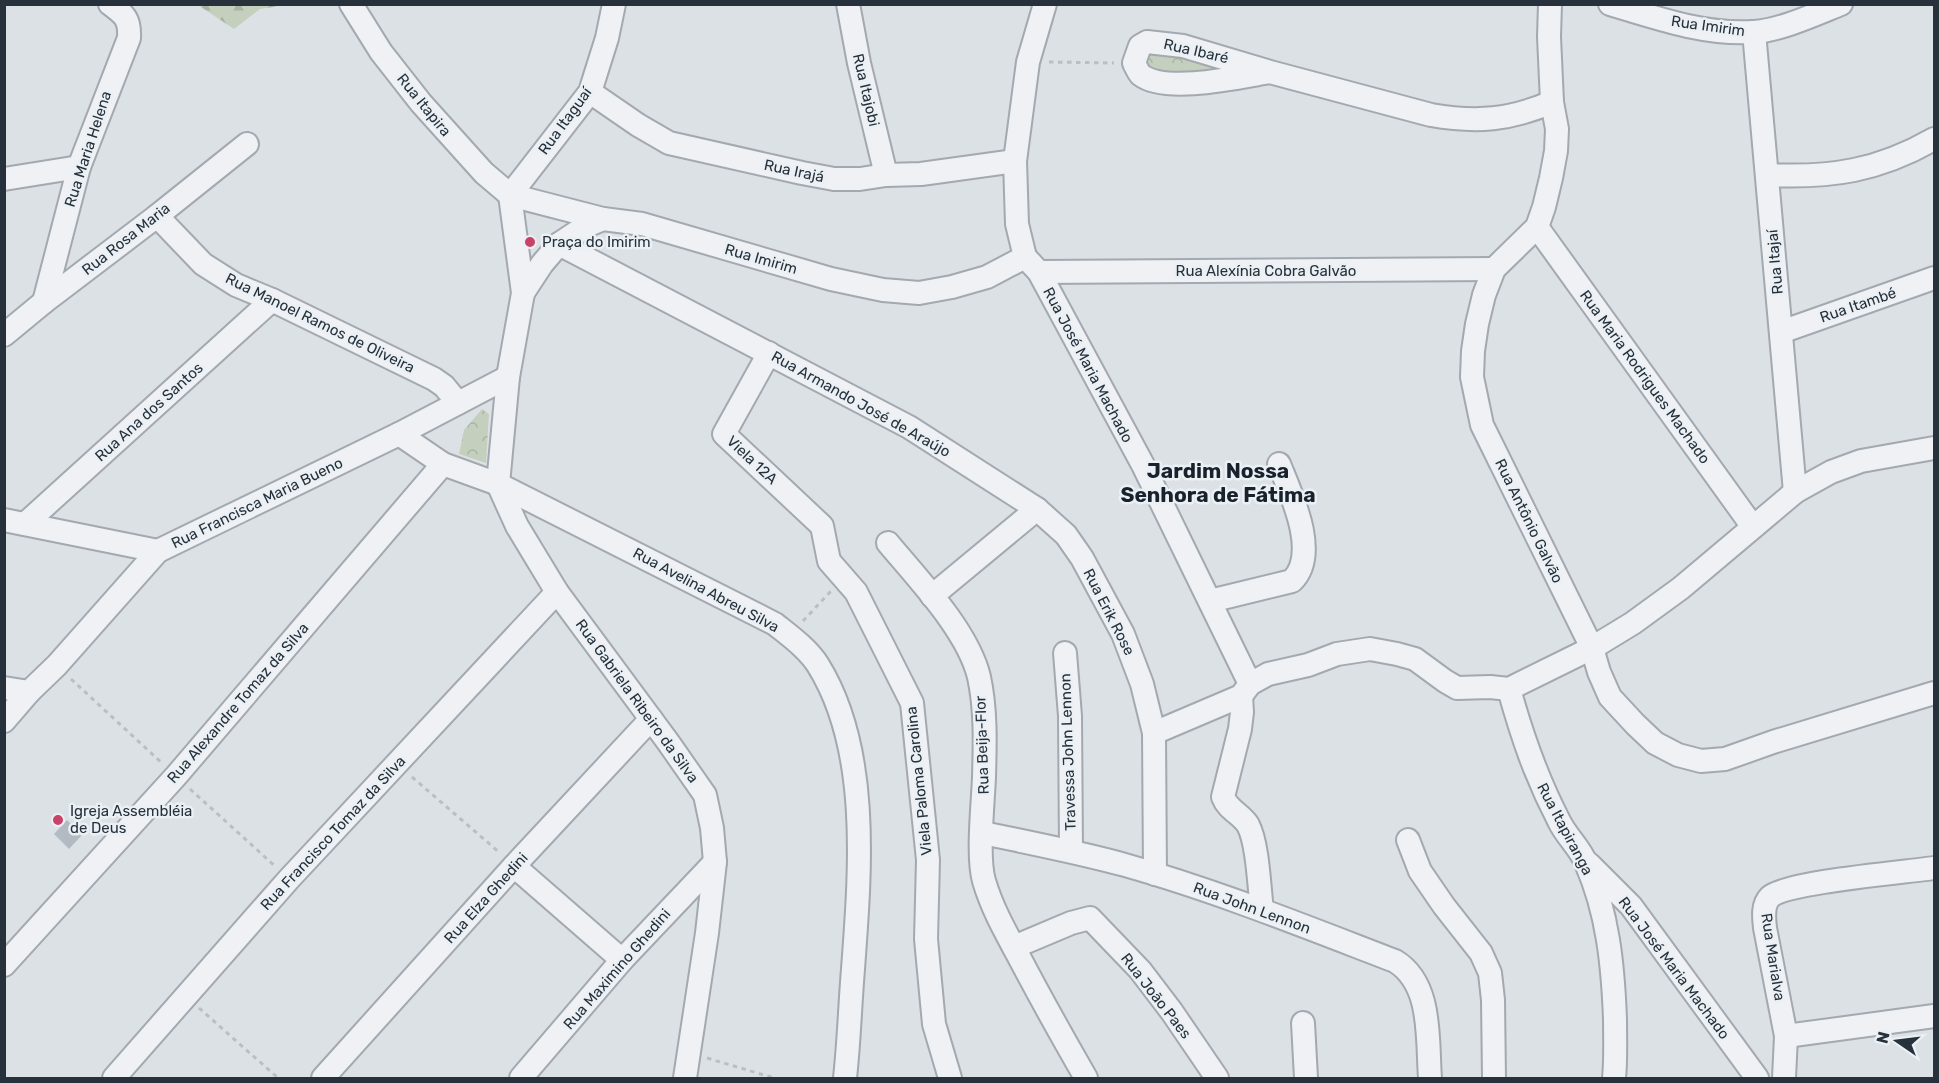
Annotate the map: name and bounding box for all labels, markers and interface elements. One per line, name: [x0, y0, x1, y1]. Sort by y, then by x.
street label: Rua Imirim: [1670, 12, 1746, 40]
street label: Rua Ibaré: [1162, 35, 1230, 67]
street label: Rua Itajobi: [849, 52, 883, 128]
street label: Rua Itapira: [393, 70, 455, 140]
street label: Rua Itaguaí: [535, 83, 596, 158]
street label: Rua Maria Helena: [61, 89, 115, 209]
street label: Rua Irajá: [762, 156, 826, 186]
street label: Rua Rosa Maria: [78, 199, 174, 279]
street label: Rua Itajaí: [1763, 228, 1787, 295]
place label: Praça do Imirim: [542, 233, 651, 251]
marker: Praça do Imirim: [523, 235, 537, 249]
street label: Rua Imirim: [723, 240, 799, 278]
street label: Rua Alexínia Cobra Galvão: [1176, 262, 1356, 280]
street label: Rua Manoel Ramos de Oliveira: [223, 269, 417, 377]
street label: Rua José Maria Machado: [1039, 284, 1137, 446]
street label: Rua Itambé: [1817, 284, 1899, 326]
street label: Rua Maria Rodrigues Machado: [1576, 287, 1714, 467]
street label: Rua Armando José de Araújo: [768, 347, 954, 461]
street label: Rua Ana dos Santos: [91, 359, 207, 465]
street label: Viela 12A: [723, 432, 781, 488]
street label: Rua Francisca Maria Bueno: [168, 454, 346, 552]
street label: Rua Antônio Galvão: [1491, 456, 1567, 586]
district label: Jardim Nossa Senhora de Fátima: [1120, 458, 1316, 507]
street label: Rua Avelina Abreu Silva: [630, 544, 782, 636]
street label: Rua Erik Rose: [1079, 566, 1139, 658]
street label: Rua Gabriela Ribeiro da Silva: [572, 616, 702, 786]
street label: Rua Alexandre Tomaz da Silva: [163, 619, 313, 787]
street label: Travessa John Lennon: [1056, 673, 1080, 831]
street label: Rua Beija-Flor: [971, 695, 993, 795]
street label: Viela Paloma Carolina: [902, 706, 936, 856]
street label: Rua Francisco Tomaz da Silva: [257, 752, 409, 914]
street label: Rua Itapiranga: [1533, 780, 1597, 878]
place label: Igreja Assembléia de Deus: [70, 802, 192, 837]
marker: Igreja Assembléia de Deus: [51, 813, 65, 827]
street label: Rua Elza Ghedini: [440, 849, 532, 947]
street label: Rua John Lennon: [1191, 878, 1313, 938]
street label: Rua José Maria Machado: [1615, 893, 1733, 1043]
street label: Rua Maximino Ghedini: [560, 905, 674, 1033]
street label: Rua Marialva: [1757, 912, 1789, 1002]
street label: Rua João Paes: [1117, 950, 1195, 1043]
north arrow: [1867, 1011, 1927, 1071]
text: N: [1872, 1030, 1894, 1045]

